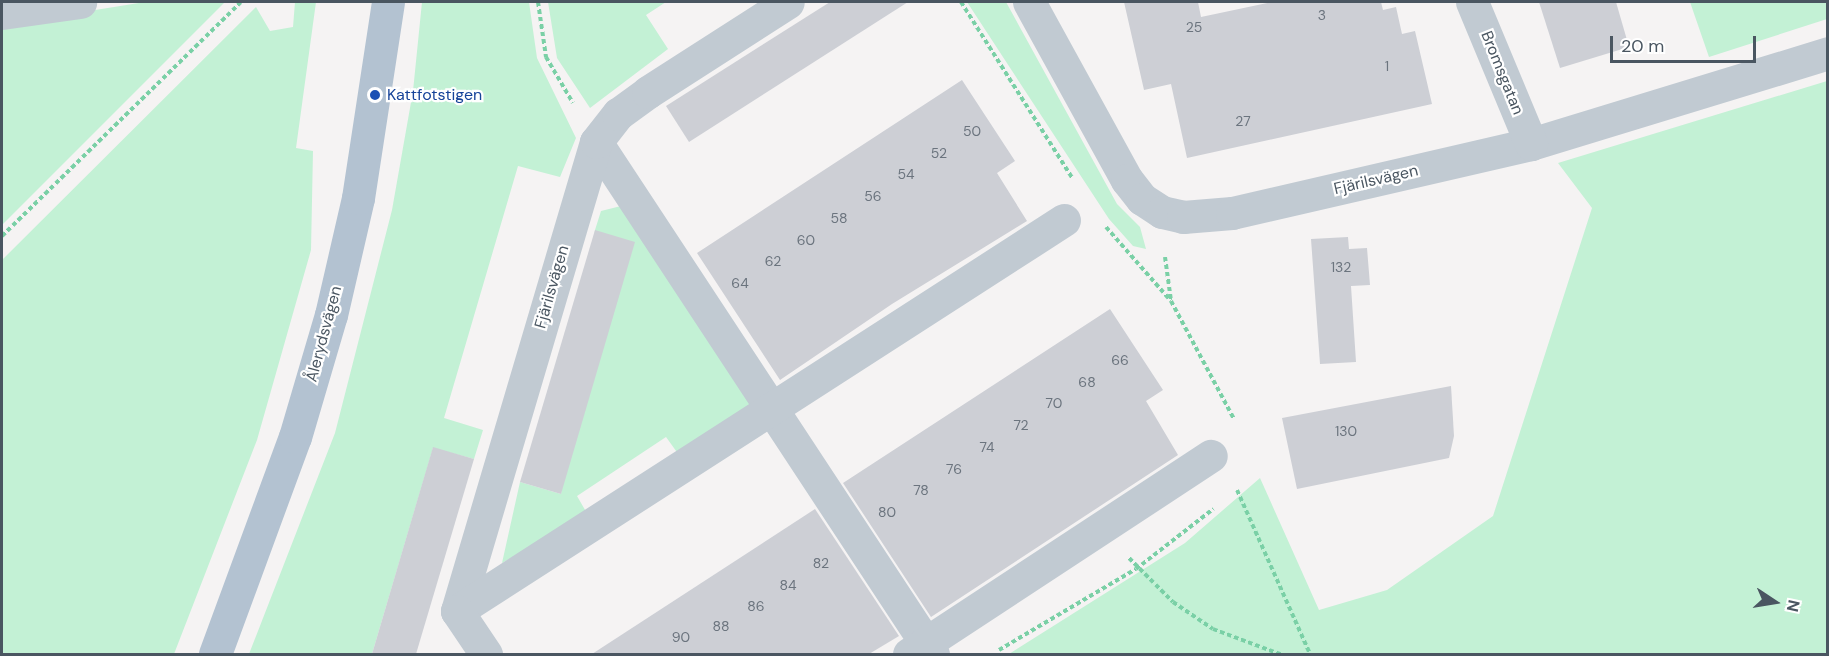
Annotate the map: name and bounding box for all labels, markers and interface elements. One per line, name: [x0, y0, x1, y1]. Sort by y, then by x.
house number: 3: [1318, 7, 1326, 23]
house number: 25: [1186, 19, 1202, 35]
scale bar: [1613, 24, 1758, 62]
street label: Bromsgatan: [1477, 28, 1527, 118]
text: 20 m: [1621, 34, 1664, 58]
house number: 1: [1385, 58, 1389, 74]
place label: Kattfotstigen: [387, 85, 482, 105]
marker: Kattfotstigen: [368, 88, 382, 102]
house number: 27: [1235, 113, 1251, 129]
house number: 50: [963, 123, 981, 139]
house number: 52: [931, 145, 947, 161]
street label: Fjärilsvägen: [1332, 161, 1420, 199]
house number: 54: [897, 166, 915, 182]
house number: 56: [864, 188, 882, 204]
house number: 58: [830, 210, 848, 226]
house number: 60: [797, 232, 815, 248]
street label: Fjärilsvägen: [531, 243, 573, 331]
house number: 62: [765, 253, 781, 269]
house number: 132: [1331, 259, 1351, 275]
house number: 64: [731, 275, 749, 291]
street label: Ålerydsvägen: [302, 284, 346, 384]
house number: 66: [1111, 352, 1129, 368]
house number: 68: [1078, 374, 1096, 390]
house number: 70: [1046, 395, 1062, 411]
house number: 72: [1013, 417, 1029, 433]
house number: 130: [1335, 423, 1357, 439]
house number: 74: [979, 439, 995, 455]
house number: 76: [946, 461, 962, 477]
house number: 78: [913, 482, 929, 498]
house number: 80: [878, 504, 896, 520]
house number: 82: [813, 555, 829, 571]
north arrow: [1745, 572, 1805, 632]
house number: 84: [779, 577, 797, 593]
house number: 86: [747, 598, 765, 614]
text: N: [1782, 598, 1805, 614]
house number: 88: [712, 618, 730, 634]
house number: 90: [672, 629, 690, 645]

